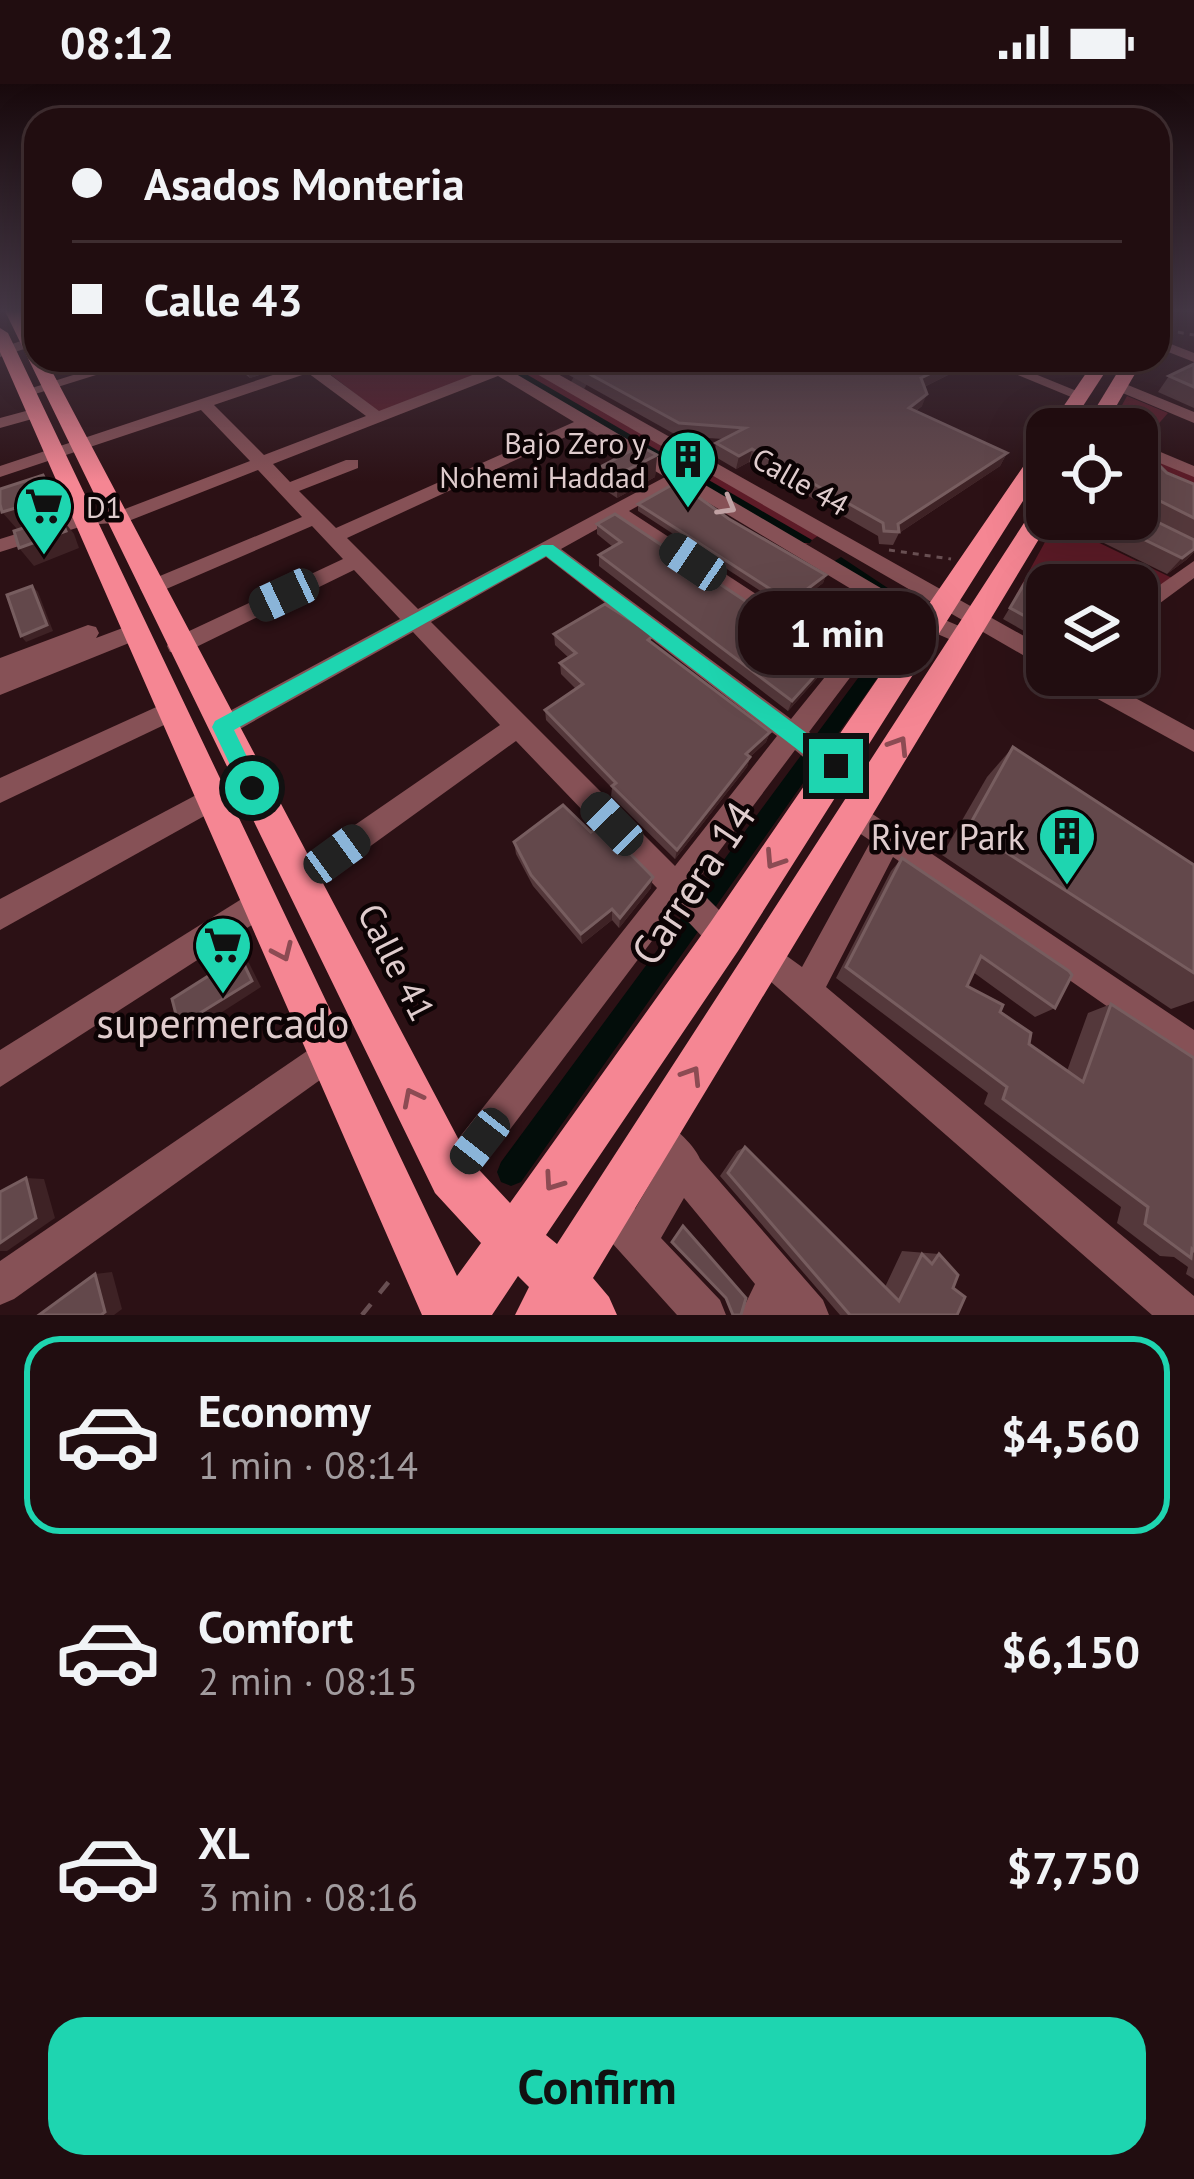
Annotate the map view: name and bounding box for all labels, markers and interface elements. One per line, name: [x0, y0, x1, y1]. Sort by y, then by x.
text: 08:12: [60, 13, 174, 71]
text: Asados Monteria: [144, 154, 465, 212]
text: Calle 43: [144, 270, 303, 328]
map controls: [1026, 408, 1158, 696]
button: locate: [1026, 408, 1158, 540]
place label: Bajo Zero y Nohemi Haddad: [439, 423, 646, 496]
building icon: Bajo Zero y Nohemi Haddad: [657, 428, 719, 510]
street label: Calle 44: [746, 438, 856, 524]
supermarket icon: D1: [13, 475, 75, 557]
place label: D1: [86, 487, 122, 526]
one-way arrow: [714, 492, 735, 514]
car: [653, 527, 733, 597]
car: [244, 563, 324, 627]
button: layers: [1026, 564, 1158, 696]
callout: 1 min: [737, 592, 935, 676]
text: 1 min: [789, 607, 885, 658]
one-way arrow: [885, 736, 907, 758]
route end: [809, 739, 863, 793]
route start: [225, 761, 279, 815]
car: [574, 786, 650, 862]
street label: Carrera 14: [618, 790, 768, 976]
building icon: River Park: [1036, 805, 1098, 887]
place label: River Park: [871, 813, 1025, 860]
car: [297, 818, 377, 890]
one-way arrow: [766, 847, 788, 869]
street label: Calle 41: [347, 895, 447, 1029]
supermarket icon: supermercado: [192, 914, 254, 996]
one-way arrow: [269, 940, 293, 961]
place label: supermercado: [96, 995, 350, 1050]
one-way arrow: [678, 1066, 700, 1088]
one-way arrow: [404, 1088, 427, 1110]
car: [444, 1102, 516, 1180]
one-way arrow: [545, 1169, 567, 1191]
icon: car: [54, 1381, 162, 1489]
text: Economy: [198, 1381, 371, 1439]
text: $4,560: [1001, 1406, 1140, 1464]
text: 1 min · 08:14: [198, 1439, 418, 1490]
icon: car: [54, 1597, 162, 1705]
text: Comfort: [198, 1597, 353, 1655]
text: $6,150: [1001, 1622, 1140, 1680]
text: 2 min · 08:15: [198, 1655, 418, 1706]
icon: car: [54, 1813, 162, 1921]
text: XL: [198, 1813, 250, 1871]
text: $7,750: [1006, 1838, 1140, 1896]
text: 3 min · 08:16: [198, 1871, 418, 1922]
button: Confirm: [48, 2017, 1146, 2155]

